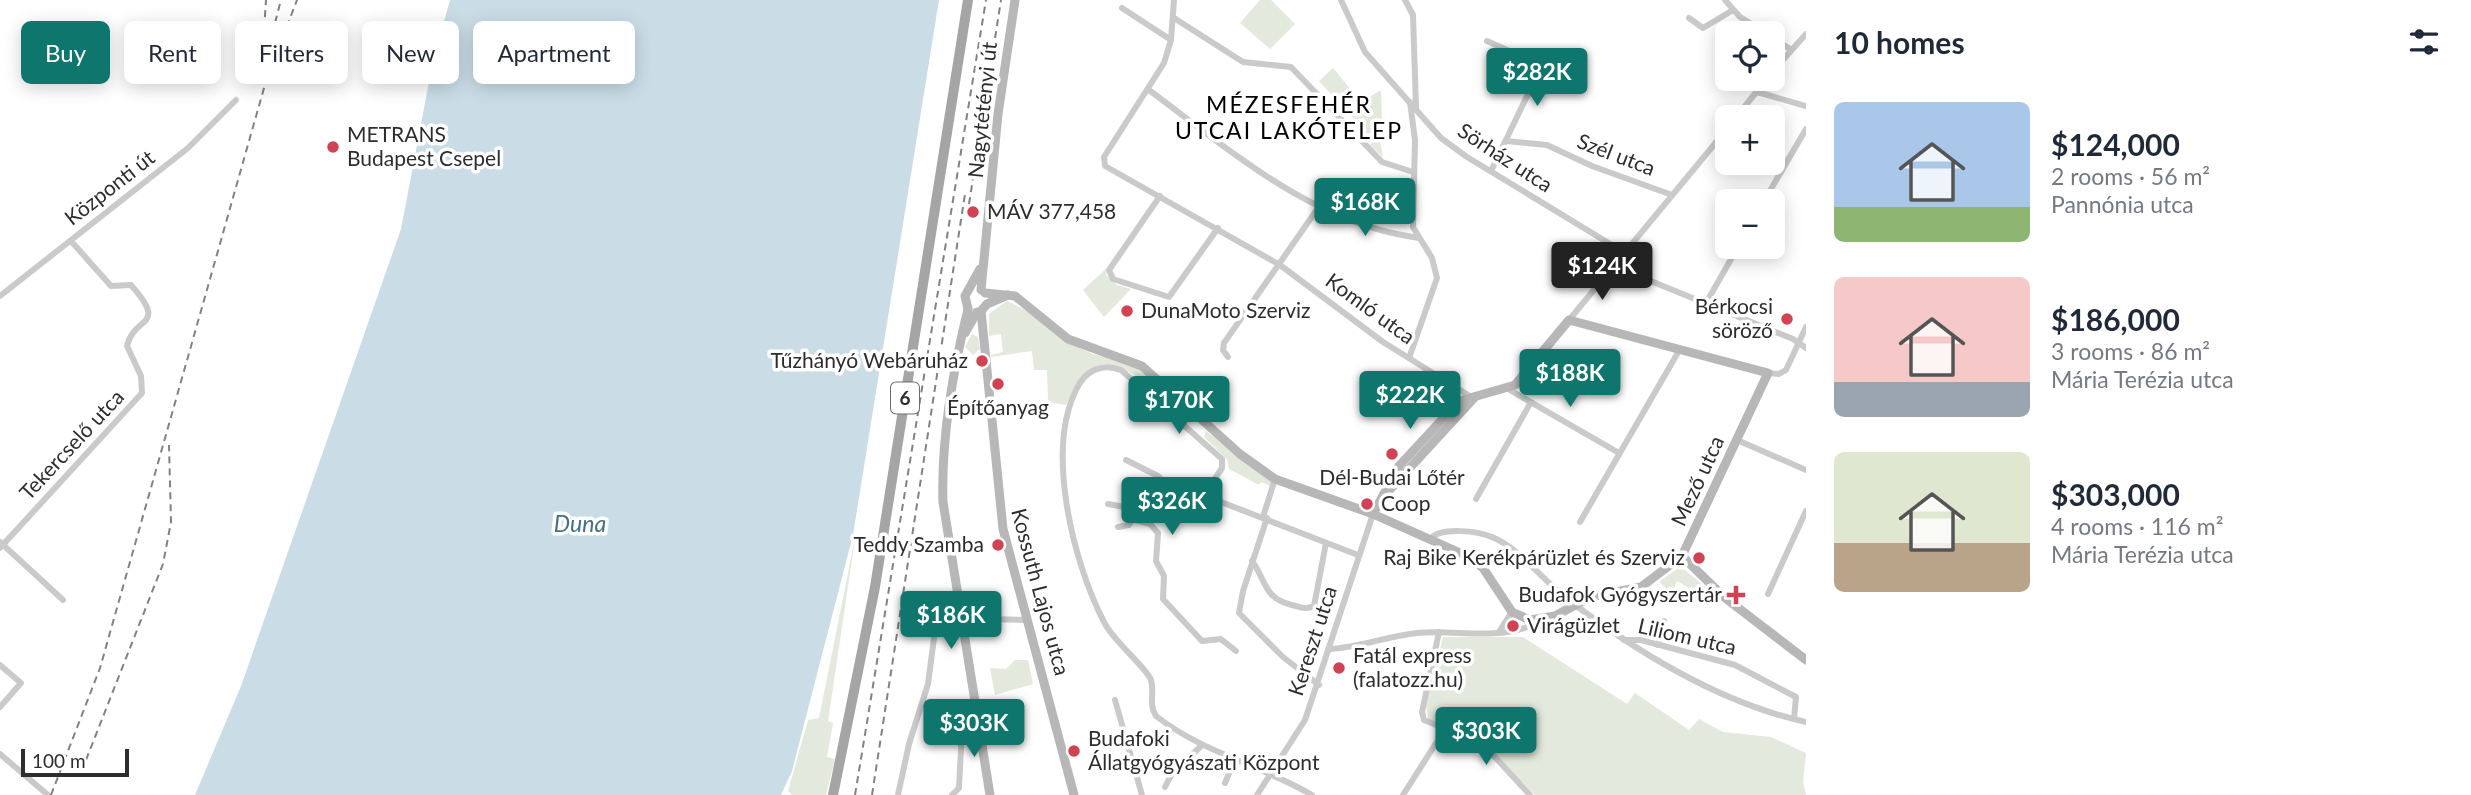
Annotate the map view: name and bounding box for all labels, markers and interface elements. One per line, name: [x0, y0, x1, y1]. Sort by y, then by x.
chip: Buy: [21, 21, 110, 84]
chip: Rent: [124, 21, 221, 84]
chip: Filters: [235, 21, 348, 84]
chip: New: [362, 21, 459, 84]
chip: Apartment: [473, 21, 635, 84]
map controls: [1715, 21, 1785, 259]
button: locate: [1715, 21, 1785, 91]
icon: filters: [2405, 23, 2443, 61]
text: 10 homes: [1834, 24, 1965, 60]
street label: Nagytétényi út: [962, 40, 1001, 179]
pin: $282K: [1488, 48, 1586, 108]
text: $282K: [1502, 57, 1572, 85]
district label: MÉZESFEHÉR UTCAI LAKÓTELEP: [1175, 90, 1403, 144]
button: +: [1715, 105, 1785, 175]
street label: Sörház utca: [1454, 117, 1558, 197]
place label: METRANS Budapest Csepel: [347, 121, 501, 170]
text: $124,000: [2051, 126, 2180, 162]
street label: Szél utca: [1574, 127, 1659, 180]
icon: home: [1890, 130, 1974, 214]
marker: METRANS Budapest Csepel: [325, 139, 341, 155]
street label: Központi út: [59, 144, 159, 230]
text: 2 rooms · 56 m²: [2051, 162, 2210, 190]
pin: $168K: [1316, 178, 1414, 238]
text: $168K: [1330, 187, 1400, 215]
button: −: [1715, 189, 1785, 259]
text: Pannónia utca: [2051, 190, 2194, 218]
place label: MÁV 377,458: [987, 198, 1116, 223]
marker: MÁV 377,458: [965, 204, 981, 220]
pin: $124K: [1553, 243, 1651, 302]
text: $124K: [1567, 251, 1637, 279]
street label: Komló utca: [1321, 267, 1420, 349]
place label: Bérkocsi söröző: [1695, 293, 1773, 342]
place label: DunaMoto Szerviz: [1141, 297, 1311, 322]
text: $186,000: [2051, 301, 2180, 337]
marker: DunaMoto Szerviz: [1119, 303, 1135, 319]
icon: home: [1890, 305, 1974, 389]
marker: Bérkocsi söröző: [1779, 311, 1795, 327]
text: 3 rooms · 86 m²: [2051, 337, 2210, 365]
place label: Tűzhányó Webáruház: [771, 347, 968, 372]
pin: $188K: [1521, 350, 1619, 409]
marker: Tűzhányó Webáruház: [974, 353, 990, 369]
text: $188K: [1535, 358, 1605, 386]
text: Mária Terézia utca: [2051, 365, 2234, 393]
pin: $222K: [1361, 372, 1459, 431]
marker: Építőanyag: [990, 376, 1006, 392]
pin: $170K: [1130, 376, 1228, 436]
text: $222K: [1375, 380, 1445, 408]
road number: 6: [891, 382, 919, 414]
street label: Tekercselő utca: [14, 384, 128, 504]
text: $170K: [1144, 385, 1214, 413]
place label: Építőanyag: [947, 394, 1049, 419]
street label: Mező utca: [1665, 431, 1728, 529]
marker: Dél-Budai Lőtér: [1384, 446, 1400, 462]
place label: Dél-Budai Lőtér: [1319, 464, 1465, 489]
text: $303,000: [2051, 476, 2180, 512]
pin: $326K: [1123, 477, 1221, 537]
icon: home: [1890, 480, 1974, 564]
text: $326K: [1137, 486, 1207, 514]
place label: Coop: [1381, 490, 1430, 515]
marker: Coop: [1359, 496, 1375, 512]
street label: Kossuth Lajos utca: [1007, 505, 1076, 678]
water label: Duna: [554, 509, 606, 537]
text: 4 rooms · 116 m²: [2051, 512, 2223, 540]
place label: Teddy Szamba: [853, 531, 984, 556]
marker: Teddy Szamba: [990, 537, 1006, 553]
text: Mária Terézia utca: [2051, 540, 2234, 568]
place label: Raj Bike Kerékpárüzlet és Szerviz: [1383, 544, 1685, 569]
marker: Raj Bike Kerékpárüzlet és Szerviz: [1691, 550, 1707, 566]
place label: Budafok Gyógyszertár: [1518, 581, 1722, 606]
street label: Kereszt utca: [1282, 583, 1341, 698]
marker: Budafok Gyógyszertár: [1728, 587, 1744, 603]
pin: $186K: [902, 592, 1000, 651]
text: $186K: [916, 600, 986, 628]
place label: Virágüzlet: [1527, 612, 1620, 637]
street label: Liliom utca: [1636, 612, 1739, 659]
marker: Virágüzlet: [1505, 618, 1521, 634]
place label: Fatál express (falatozz.hu): [1353, 642, 1472, 691]
marker: Fatál express (falatozz.hu): [1331, 660, 1347, 676]
pin: $303K: [925, 700, 1023, 759]
text: $303K: [939, 708, 1009, 736]
pin: $303K: [1437, 708, 1535, 767]
text: $303K: [1451, 716, 1521, 744]
place label: Budafoki Állatgyógyászati Központ: [1088, 725, 1320, 774]
marker: Budafoki Állatgyógyászati Központ: [1066, 743, 1082, 759]
scale bar: [21, 746, 130, 778]
text: 100 m: [32, 749, 86, 772]

